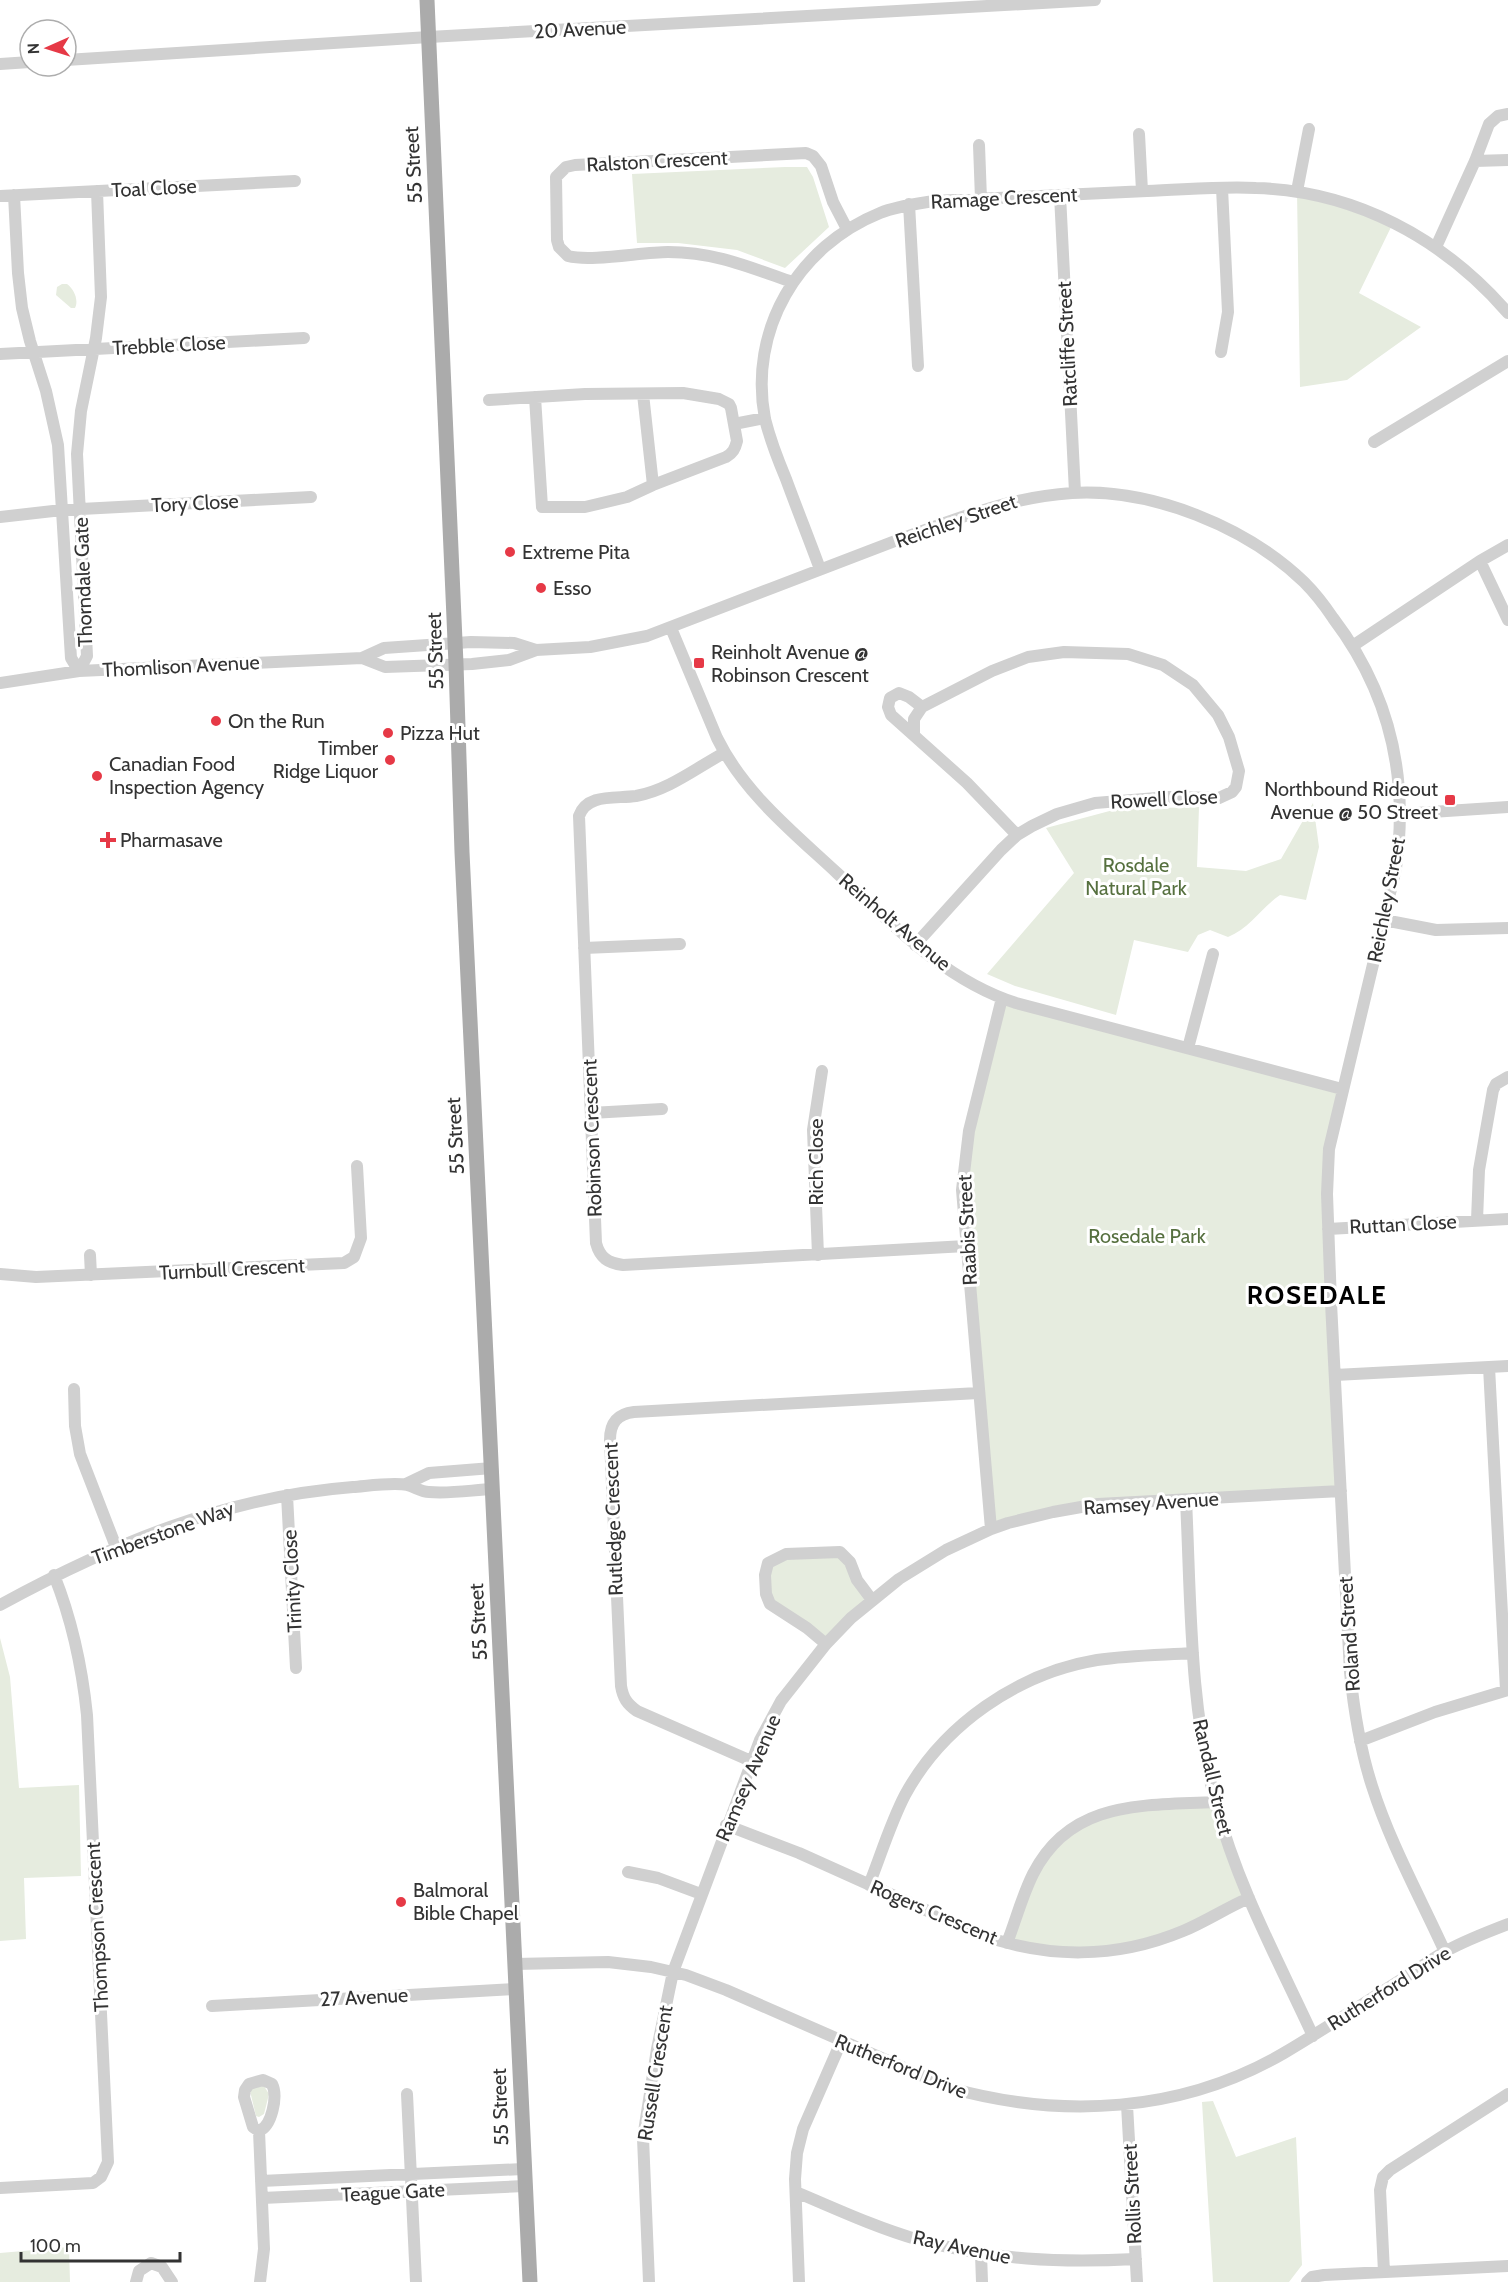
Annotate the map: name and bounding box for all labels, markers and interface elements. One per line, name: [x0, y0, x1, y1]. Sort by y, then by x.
street label: 20 Avenue: [533, 15, 627, 43]
north arrow: [18, 18, 78, 78]
text: N: [24, 43, 43, 55]
street label: 55 Street: [399, 125, 427, 204]
street label: Ralston Crescent: [586, 145, 729, 177]
street label: Toal Close: [111, 174, 197, 202]
street label: Ramage Crescent: [930, 182, 1078, 214]
street label: Ratcliffe Street: [1052, 281, 1082, 407]
street label: Trebble Close: [112, 330, 226, 360]
street label: Tory Close: [151, 489, 239, 517]
street label: Reichley Street: [892, 489, 1020, 553]
street label: Thorndale Gate: [69, 517, 97, 647]
place label: Extreme Pita: [522, 540, 630, 564]
marker: Extreme Pita: [503, 545, 517, 559]
place label: Esso: [553, 576, 592, 600]
marker: Esso: [534, 581, 548, 595]
street label: 55 Street: [422, 612, 448, 690]
place label: Reinholt Avenue @ Robinson Crescent: [711, 640, 869, 687]
street label: Thomlison Avenue: [102, 650, 260, 682]
marker: Reinholt Avenue @ Robinson Crescent: [692, 656, 706, 670]
place label: On the Run: [228, 709, 325, 733]
marker: On the Run: [209, 714, 223, 728]
place label: Pizza Hut: [400, 721, 480, 745]
marker: Pizza Hut: [381, 726, 395, 740]
place label: Timber Ridge Liquor: [273, 736, 379, 783]
place label: Canadian Food Inspection Agency: [109, 752, 264, 799]
marker: Timber Ridge Liquor: [383, 753, 397, 767]
marker: Canadian Food Inspection Agency: [90, 769, 104, 783]
place label: Northbound Rideout Avenue @ 50 Street: [1264, 777, 1438, 824]
street label: Rowell Close: [1110, 784, 1218, 814]
marker: Northbound Rideout Avenue @ 50 Street: [1443, 793, 1457, 807]
place label: Pharmasave: [120, 828, 223, 852]
marker: Pharmasave: [101, 833, 115, 847]
street label: Reichley Street: [1362, 835, 1410, 965]
park label: Rosdale Natural Park: [1085, 853, 1187, 900]
street label: Reinholt Avenue: [834, 868, 956, 976]
street label: Robinson Crescent: [577, 1058, 607, 1217]
street label: 55 Street: [441, 1096, 469, 1175]
street label: Rich Close: [804, 1118, 828, 1206]
street label: Raabis Street: [952, 1174, 982, 1286]
street label: Ruttan Close: [1349, 1209, 1457, 1239]
park label: Rosedale Park: [1088, 1224, 1206, 1248]
street label: Turnbull Crescent: [158, 1253, 306, 1285]
district label: ROSEDALE: [1247, 1279, 1387, 1311]
street label: Rutledge Crescent: [598, 1442, 628, 1596]
street label: Ramsey Avenue: [1083, 1486, 1219, 1520]
street label: Timberstone Way: [89, 1496, 237, 1570]
street label: Trinity Close: [277, 1529, 307, 1633]
street label: Roland Street: [1333, 1575, 1365, 1692]
street label: 55 Street: [464, 1582, 492, 1661]
street label: Ramsey Avenue: [710, 1711, 786, 1845]
street label: Randall Street: [1188, 1716, 1238, 1838]
street label: Thompson Crescent: [81, 1841, 113, 2012]
street label: Rogers Crescent: [867, 1874, 1001, 1950]
place label: Balmoral Bible Chapel: [413, 1878, 519, 1925]
marker: Balmoral Bible Chapel: [394, 1895, 408, 1909]
street label: Rutherford Drive: [1323, 1941, 1455, 2035]
street label: 27 Avenue: [319, 1983, 409, 2011]
street label: Russell Crescent: [632, 2003, 678, 2142]
street label: Rutherford Drive: [831, 2029, 971, 2103]
street label: 55 Street: [487, 2068, 513, 2146]
street label: Rollis Street: [1117, 2143, 1147, 2245]
street label: Teague Gate: [341, 2177, 445, 2207]
scale bar: [21, 2225, 180, 2263]
street label: Ray Avenue: [911, 2225, 1013, 2269]
text: 100 m: [30, 2235, 81, 2257]

